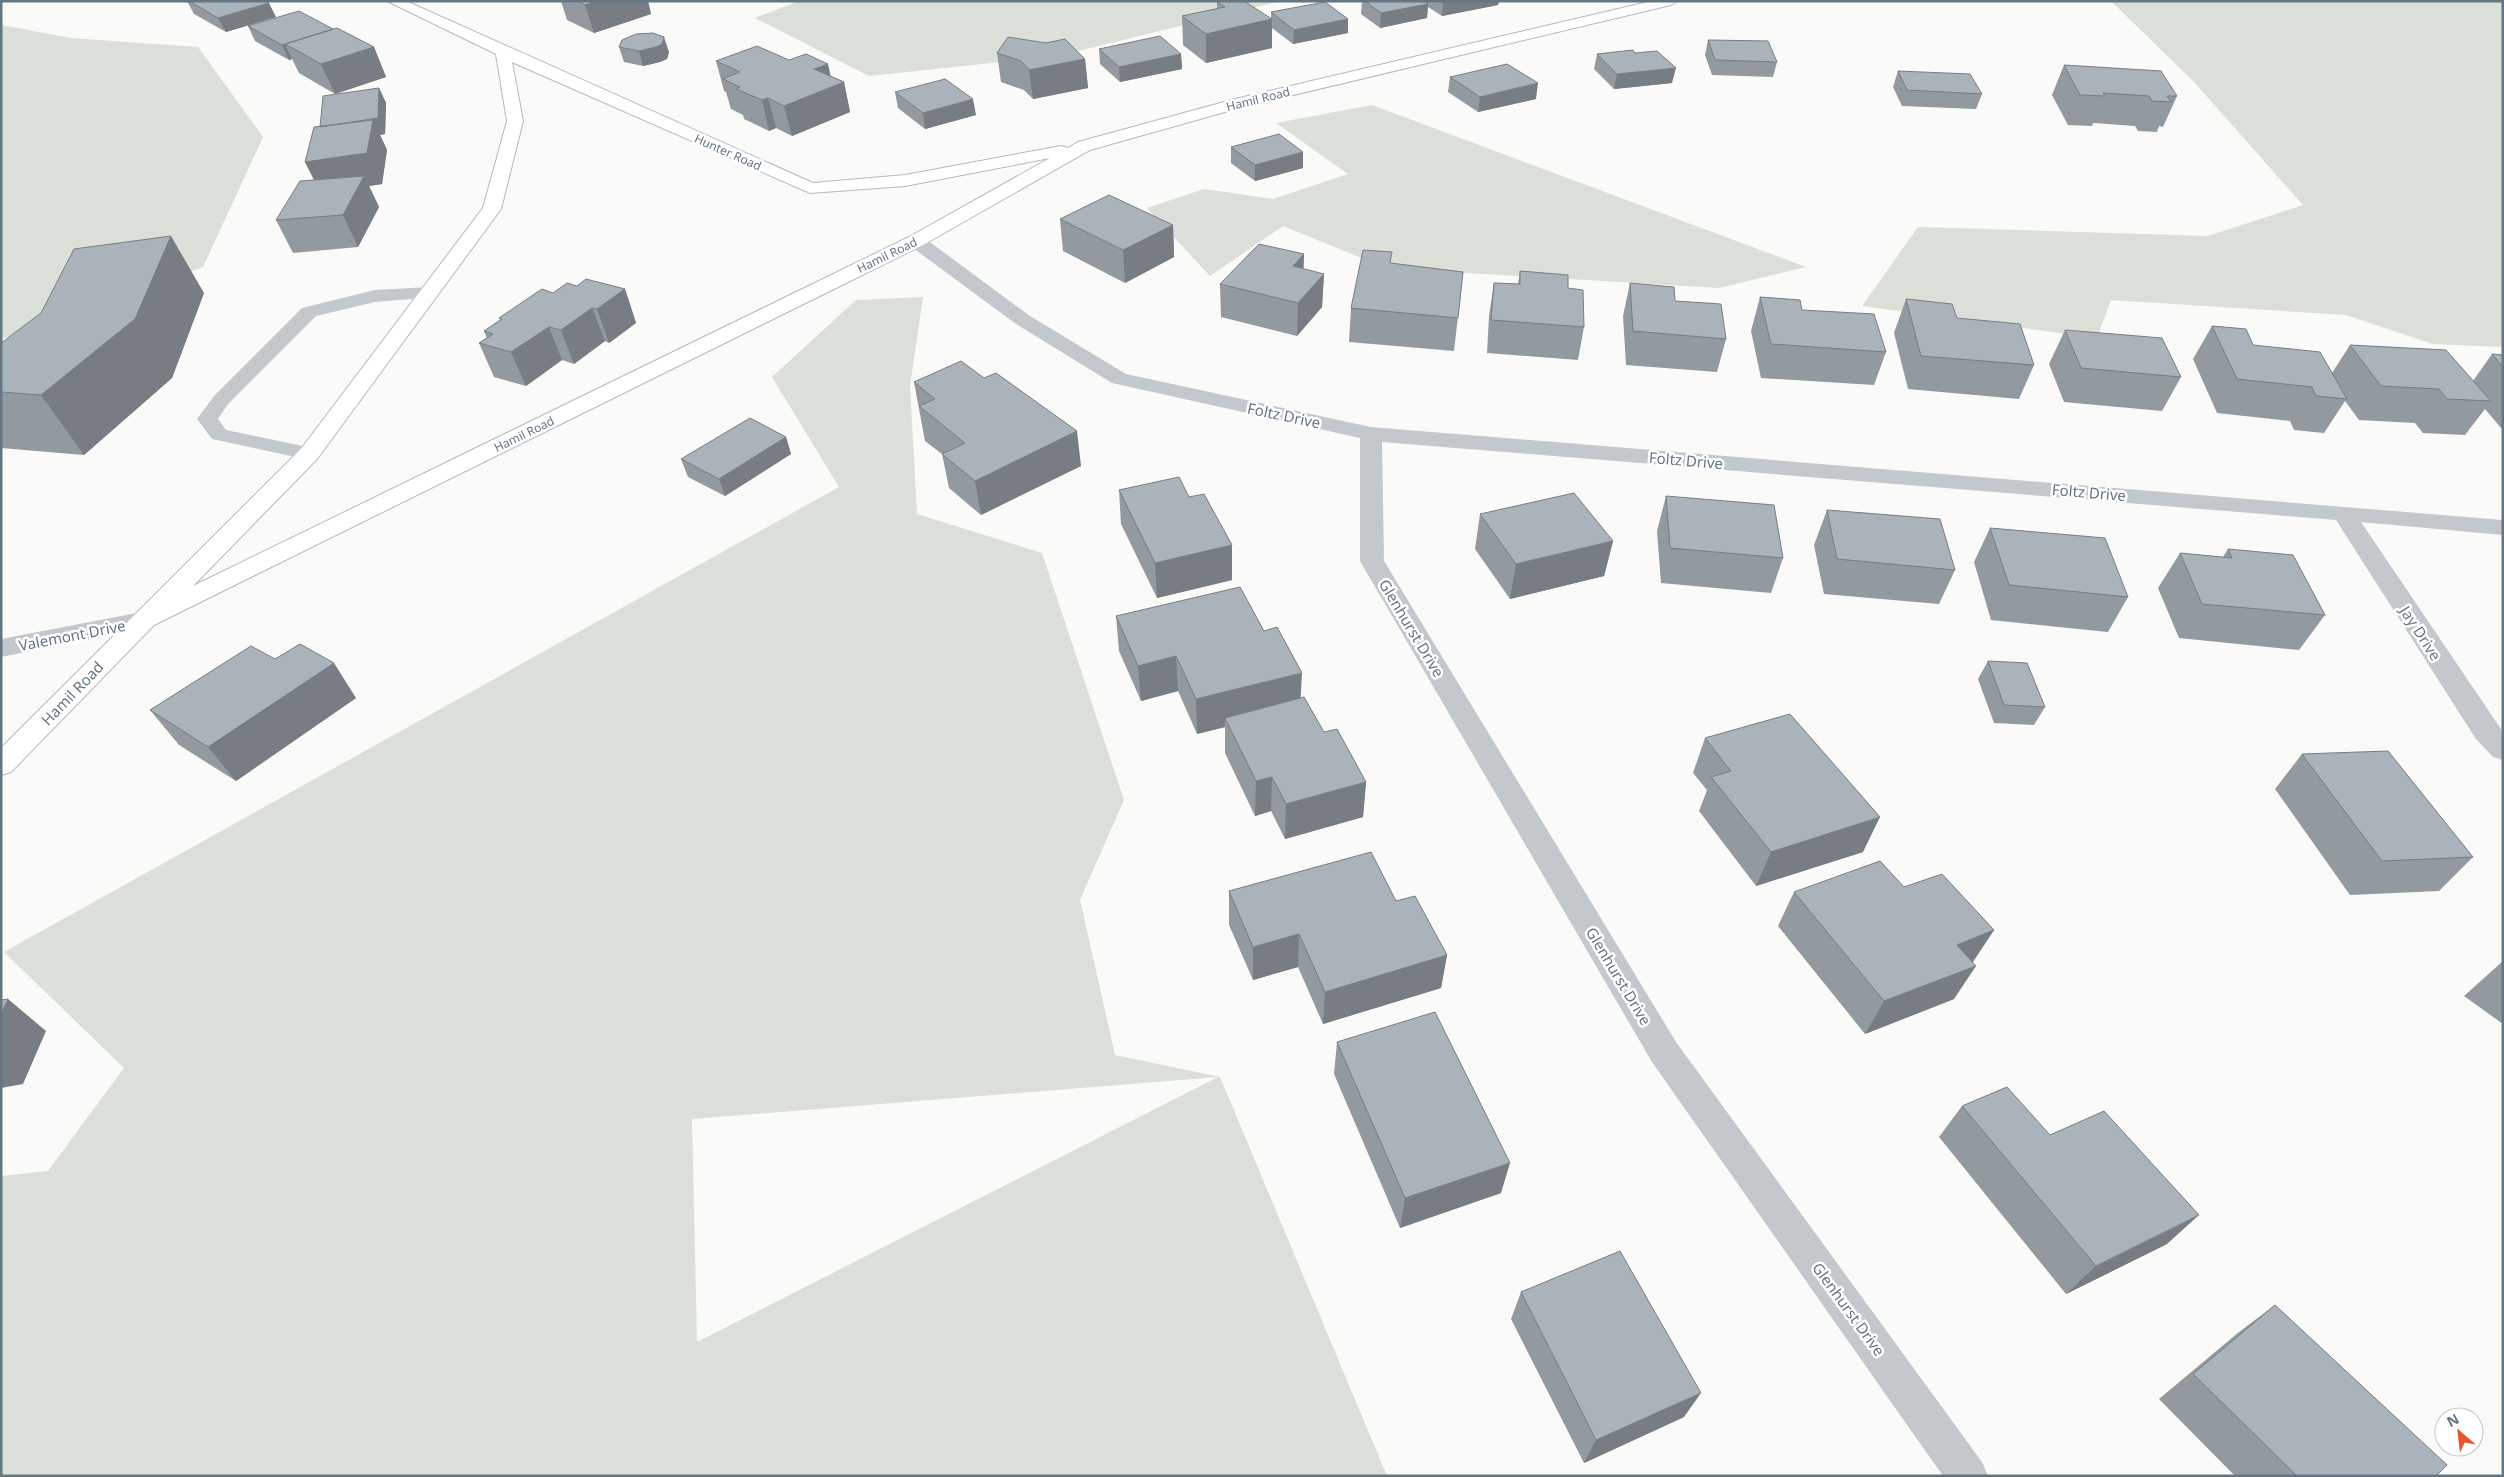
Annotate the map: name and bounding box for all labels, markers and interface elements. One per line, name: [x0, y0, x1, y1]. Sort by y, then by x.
street label: Hamil Road: [1224, 83, 1292, 115]
street label: Hunter Road: [692, 130, 764, 174]
street label: Hamil Road: [854, 233, 920, 277]
street label: Foltz Drive: [1246, 398, 1322, 432]
street label: Hamil Road: [491, 412, 557, 456]
street label: Foltz Drive: [1648, 447, 1724, 473]
street label: Foltz Drive: [2051, 479, 2127, 505]
street label: Glenhurst Drive: [1375, 575, 1449, 681]
street label: Jay Drive: [2395, 600, 2446, 664]
street label: Valemont Drive: [17, 615, 127, 655]
street label: Hamil Road: [37, 657, 107, 729]
street label: Glenhurst Drive: [1582, 923, 1656, 1029]
street label: Glenhurst Drive: [1808, 1258, 1890, 1360]
north arrow: [2434, 1407, 2484, 1457]
text: N: [2443, 1409, 2462, 1431]

